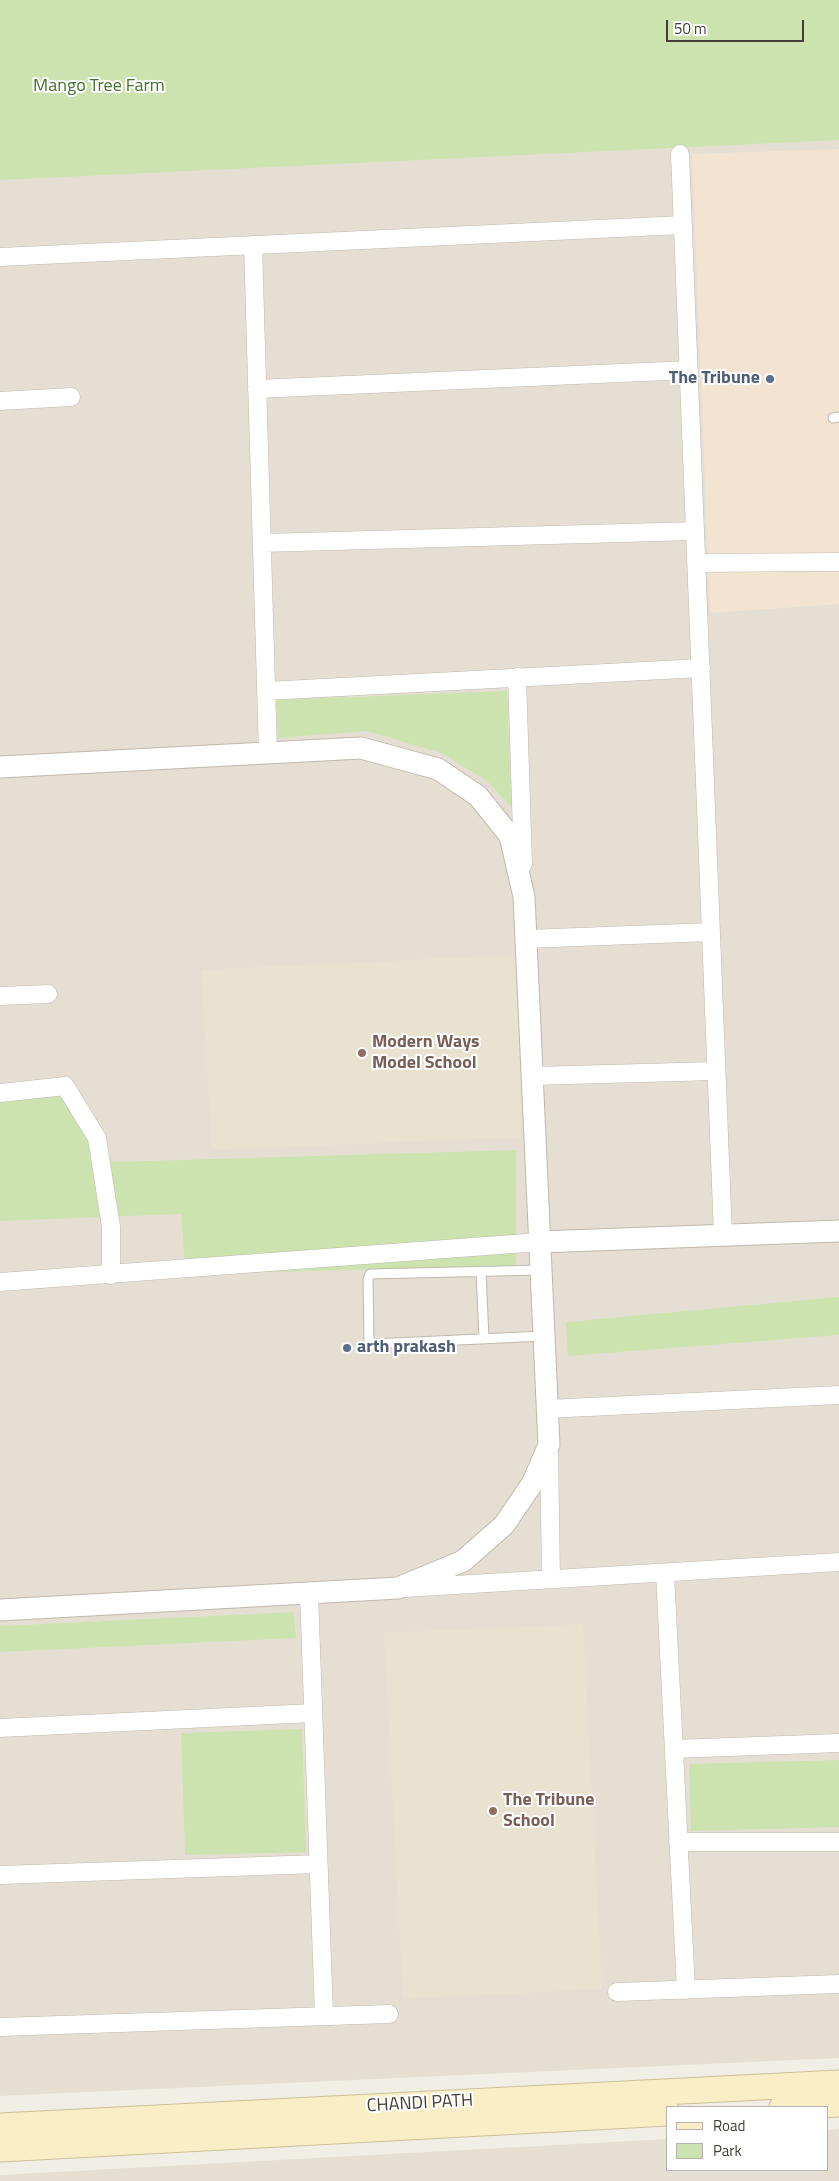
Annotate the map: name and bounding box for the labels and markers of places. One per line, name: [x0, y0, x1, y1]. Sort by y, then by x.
place label: The Tribune: [669, 368, 760, 390]
marker: The Tribune: [764, 373, 776, 385]
place label: Modern Ways Model School: [372, 1032, 479, 1074]
marker: Modern Ways Model School: [356, 1047, 368, 1059]
place label: arth prakash: [357, 1337, 456, 1359]
marker: arth prakash: [341, 1342, 353, 1354]
place label: The Tribune School: [503, 1790, 594, 1832]
marker: The Tribune School: [487, 1805, 499, 1817]

